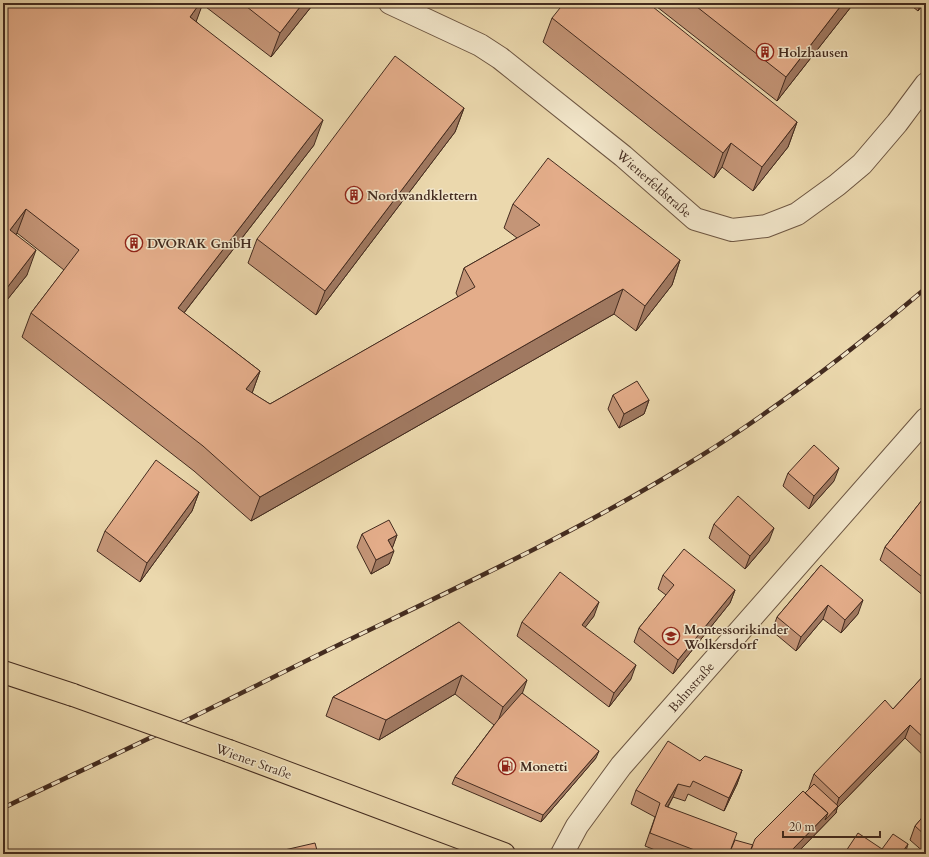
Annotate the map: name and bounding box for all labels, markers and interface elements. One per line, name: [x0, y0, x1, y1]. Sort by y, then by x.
building icon: Holzhausen: [755, 42, 775, 62]
place label: Holzhausen: [778, 44, 849, 62]
street label: Wienerfeldstraße: [611, 146, 695, 222]
building icon: Nordwandklettern: [344, 185, 364, 205]
place label: Nordwandklettern: [367, 187, 478, 205]
building icon: DVORAK GmbH: [124, 233, 144, 253]
place label: DVORAK GmbH: [147, 235, 252, 253]
place label: Montessorikinder Wolkersdorf: [683, 621, 789, 654]
school or university icon: Montessorikinder Wolkersdorf: [661, 626, 681, 646]
street label: Bahnstraße: [665, 658, 719, 716]
street label: Wiener Straße: [212, 739, 294, 784]
fuel station icon: Monetti: [497, 756, 517, 776]
place label: Monetti: [520, 758, 568, 776]
scale bar: [783, 813, 880, 839]
text: 20 m: [789, 819, 816, 835]

